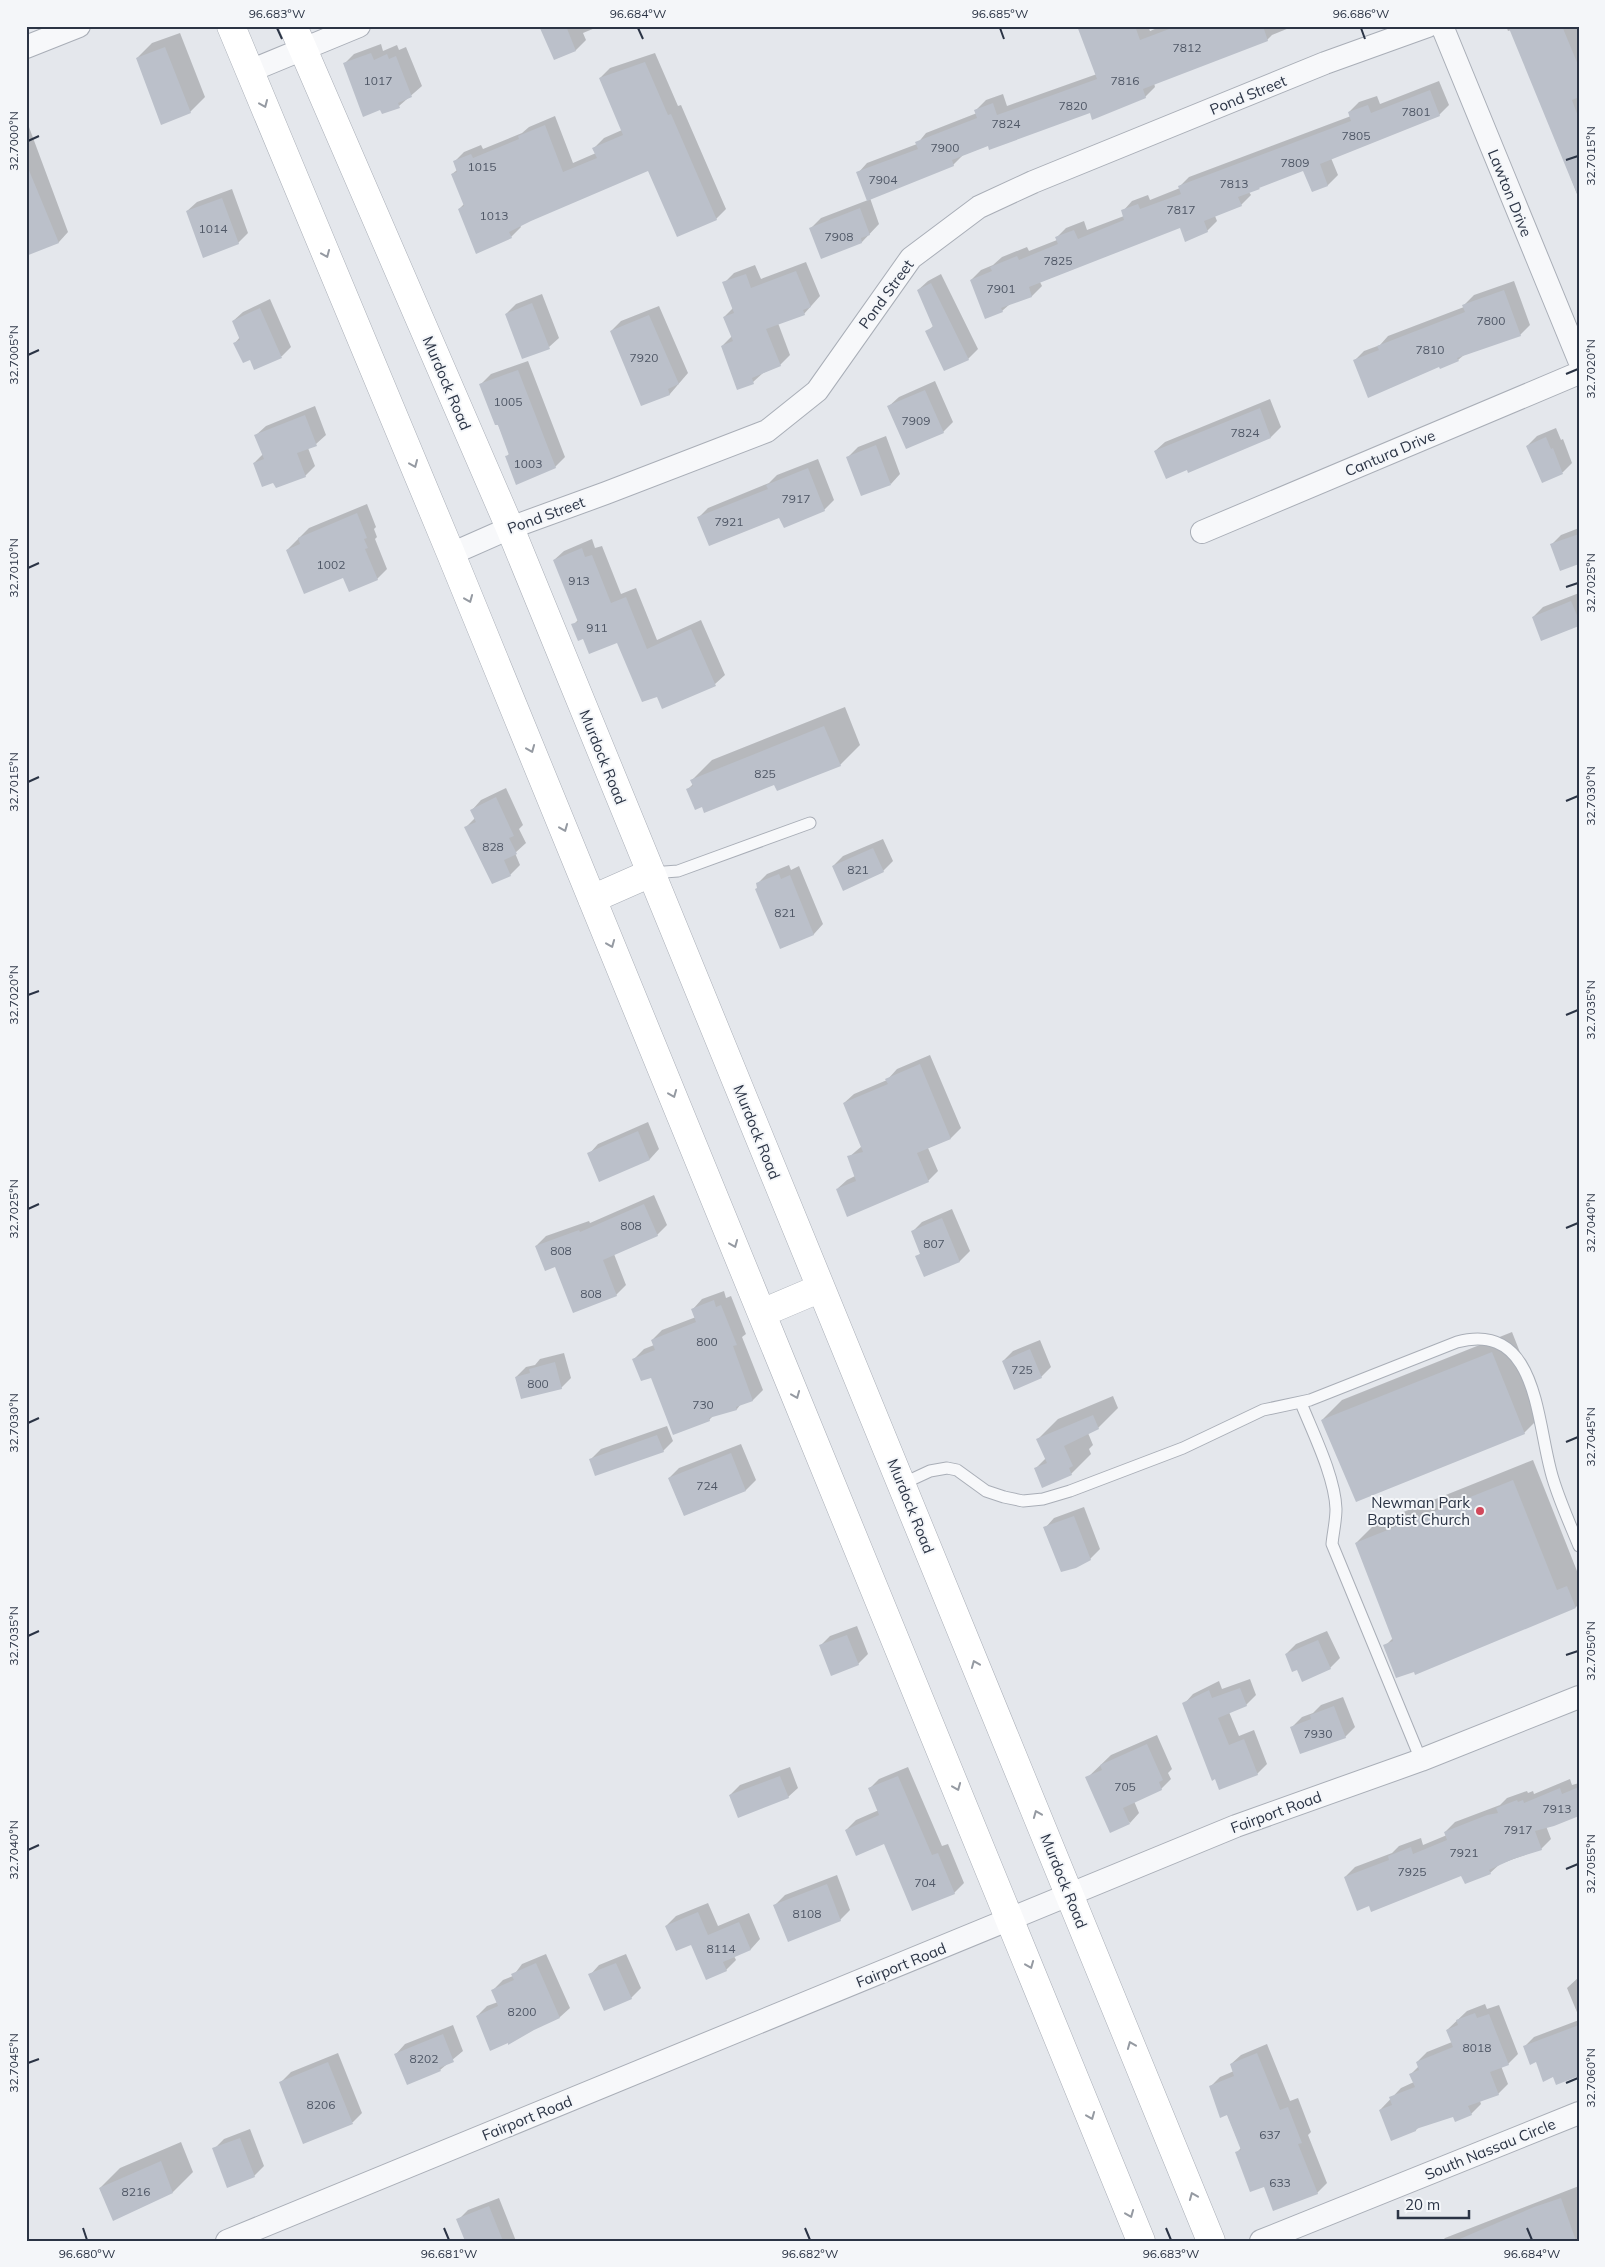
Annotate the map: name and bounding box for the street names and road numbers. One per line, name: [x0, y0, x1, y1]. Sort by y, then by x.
street label: Pond Street: [1207, 71, 1289, 119]
street label: Lawton Drive: [1484, 146, 1536, 240]
street label: Pond Street: [854, 256, 918, 332]
street label: Murdock Road: [419, 333, 475, 433]
street label: Cantura Drive: [1342, 425, 1438, 481]
street label: Pond Street: [505, 492, 587, 538]
street label: Murdock Road: [575, 707, 631, 807]
street label: Murdock Road: [729, 1082, 785, 1182]
street label: Murdock Road: [883, 1456, 939, 1556]
street label: Fairport Road: [1228, 1787, 1324, 1837]
street label: Murdock Road: [1036, 1831, 1092, 1931]
street label: Fairport Road: [853, 1938, 949, 1992]
street label: Fairport Road: [479, 2091, 575, 2145]
street label: South Nassau Circle: [1422, 2114, 1558, 2184]

